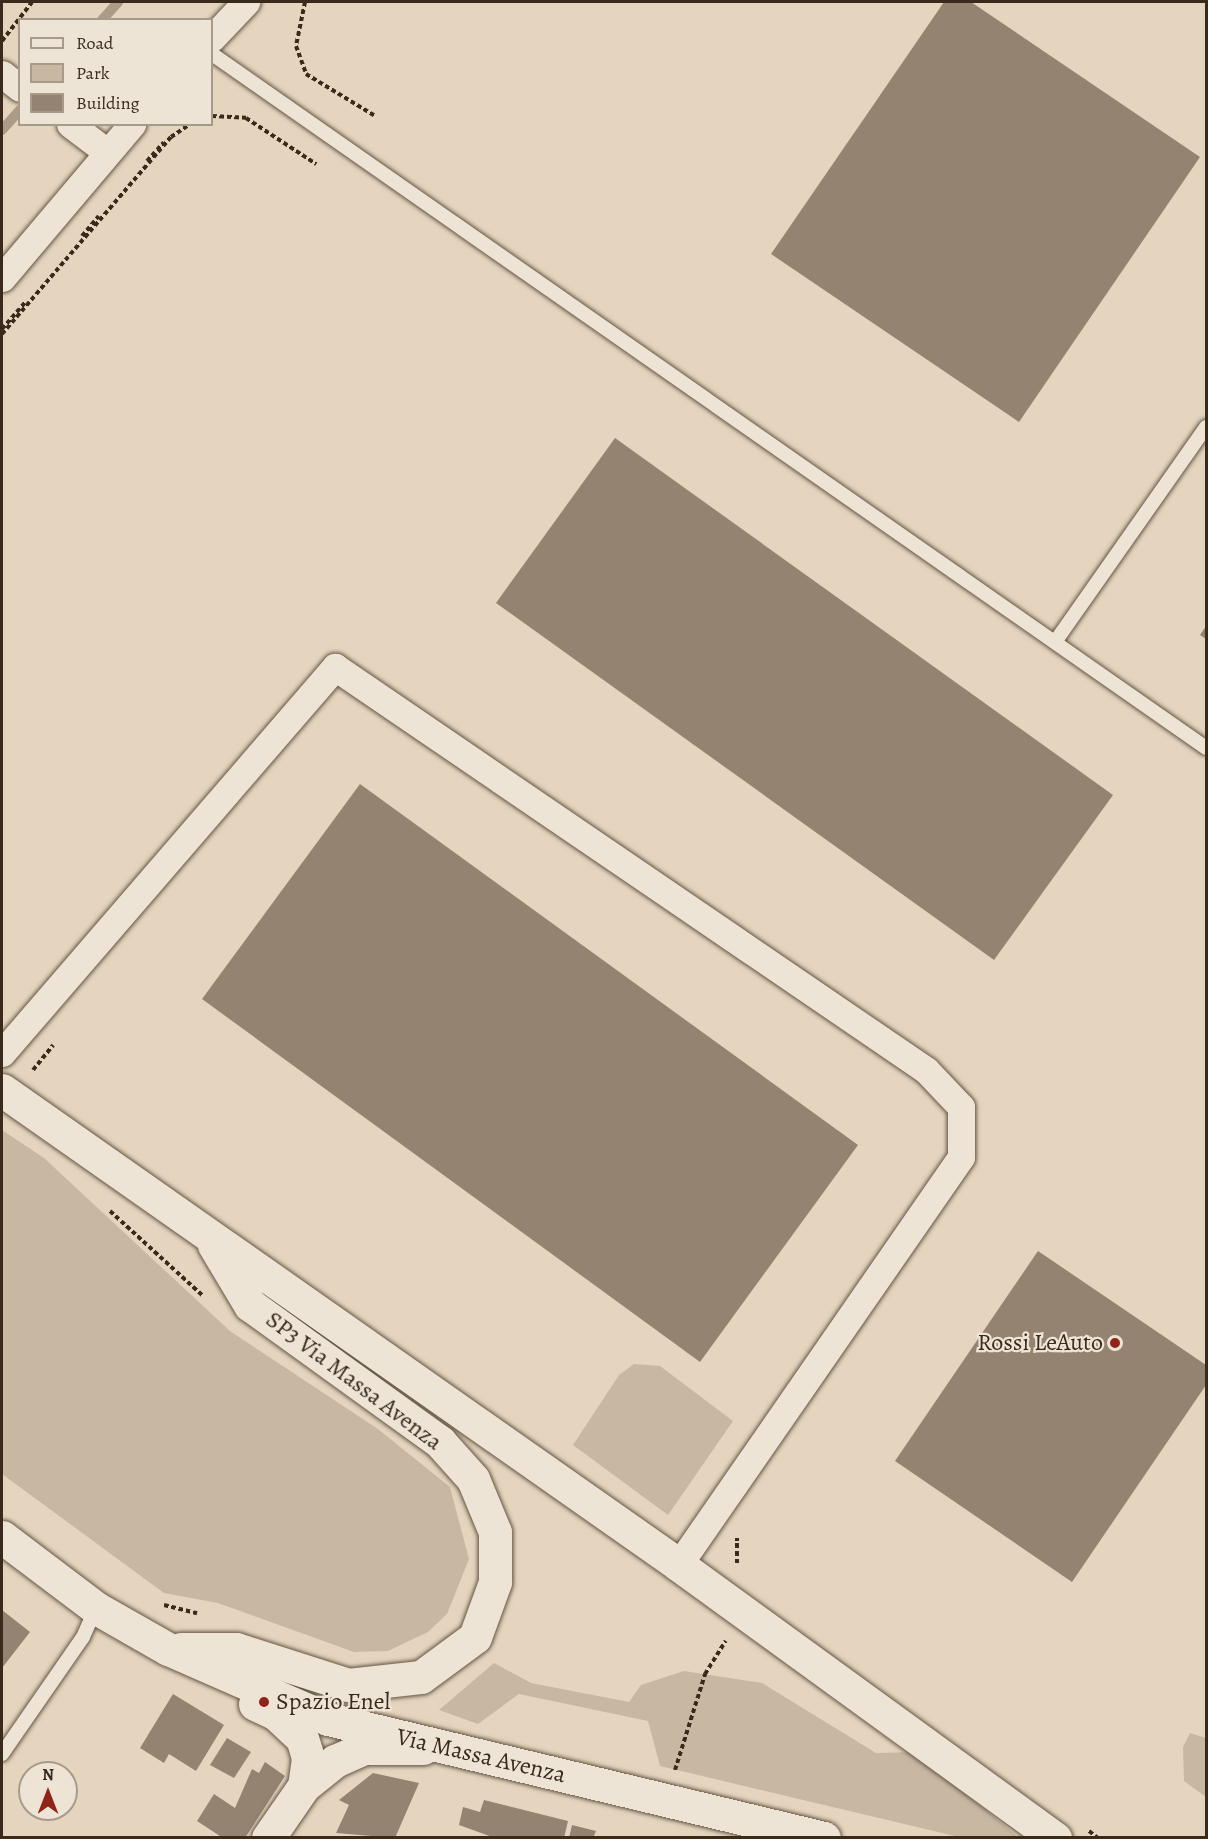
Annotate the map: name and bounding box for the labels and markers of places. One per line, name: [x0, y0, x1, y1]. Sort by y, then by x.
place label: Rossi LeAuto: [977, 1329, 1103, 1357]
marker: Rossi LeAuto: [1108, 1336, 1122, 1350]
place label: Spazio Enel: [276, 1688, 390, 1716]
marker: Spazio Enel: [257, 1695, 271, 1709]

